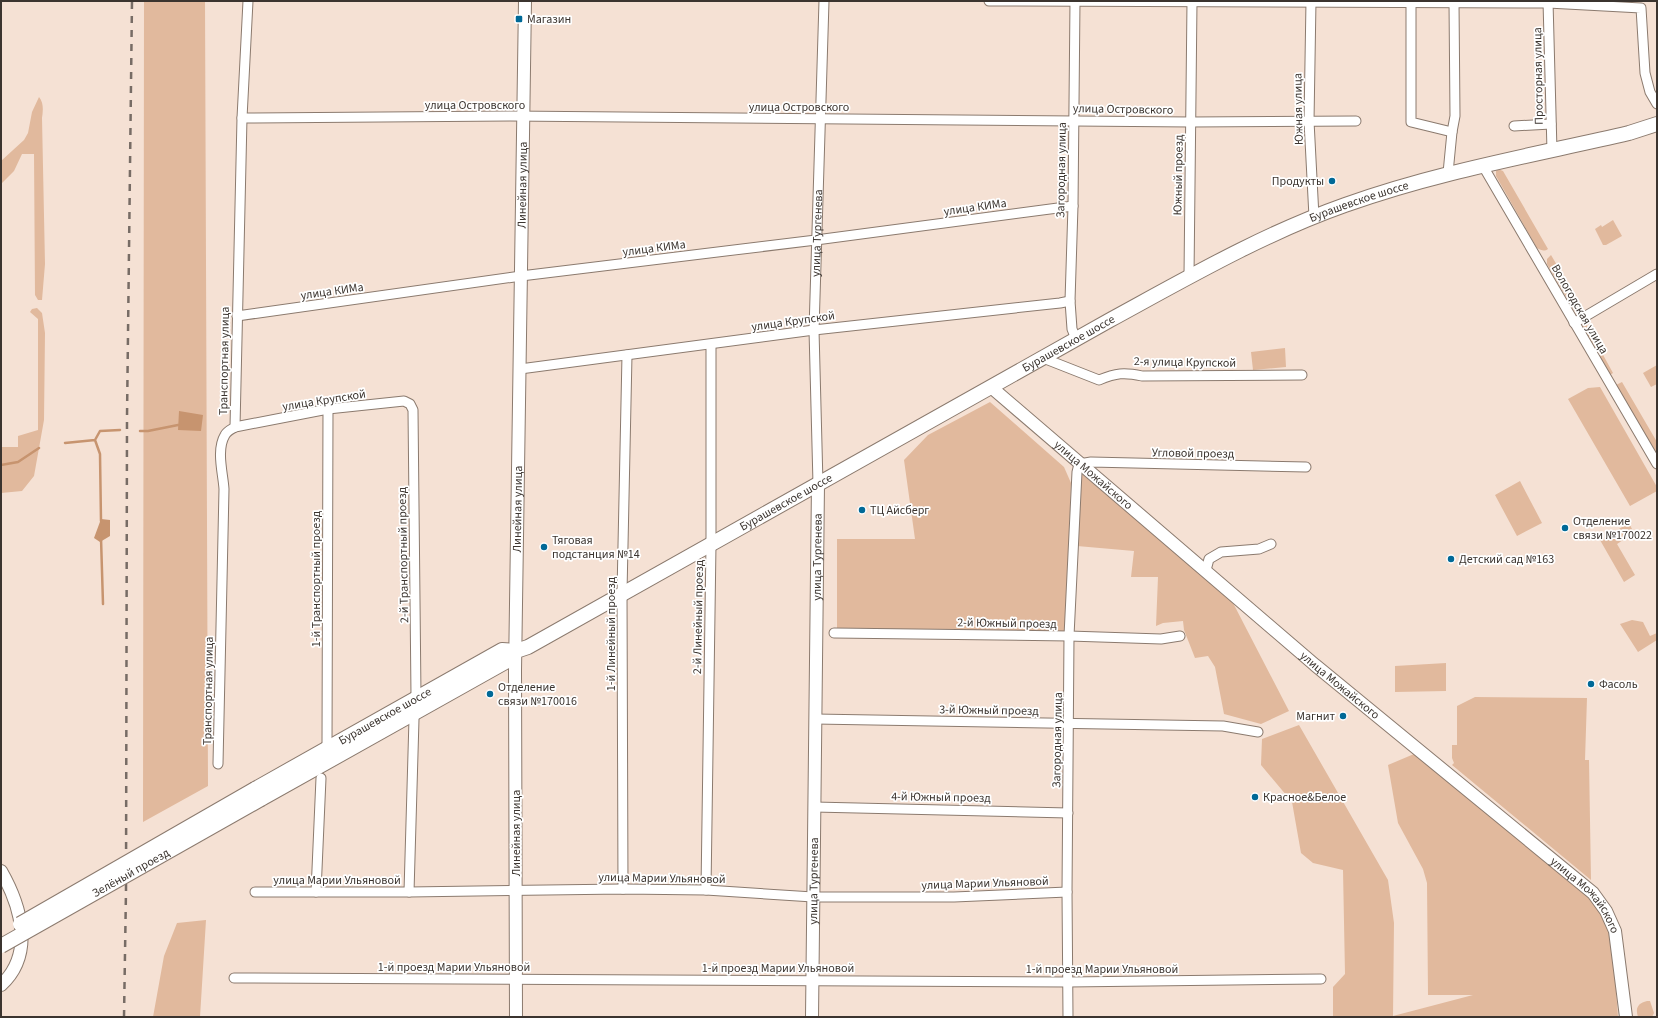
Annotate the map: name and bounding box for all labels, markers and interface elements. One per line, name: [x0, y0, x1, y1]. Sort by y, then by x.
place label: Магазин: [527, 11, 571, 28]
marker: Магазин: [514, 14, 524, 24]
street label: Просторная улица: [1529, 27, 1548, 125]
street label: Южная улица: [1289, 73, 1308, 145]
street label: улица Островского: [425, 97, 525, 114]
street label: улица Островского: [749, 99, 849, 116]
street label: улица Островского: [1073, 100, 1173, 119]
street label: Загородная улица: [1052, 122, 1071, 218]
street label: Южный проезд: [1169, 134, 1188, 216]
street label: Линейная улица: [514, 142, 532, 229]
place label: Продукты: [1272, 173, 1324, 190]
marker: Продукты: [1327, 176, 1337, 186]
street label: Бурашевское шоссе: [1307, 177, 1411, 227]
street label: улица Тургенева: [808, 189, 827, 277]
street label: улица КИМа: [942, 195, 1008, 220]
street label: улица КИМа: [622, 236, 687, 261]
street label: Вологодская улица: [1547, 261, 1612, 357]
street label: улица КИМа: [299, 279, 365, 304]
street label: Транспортная улица: [215, 307, 234, 415]
street label: улица Крупской: [750, 307, 836, 336]
street label: Бурашевское шоссе: [1019, 311, 1118, 377]
street label: 2-я улица Крупской: [1134, 353, 1236, 372]
street label: улица Крупской: [281, 386, 367, 415]
street label: улица Можайского: [1050, 437, 1136, 514]
street label: Угловой проезд: [1152, 444, 1235, 463]
street label: Линейная улица: [509, 466, 527, 553]
street label: Бурашевское шоссе: [737, 470, 836, 535]
street label: 2-й Транспортный проезд: [394, 486, 413, 623]
place label: ТЦ Айсберг: [870, 502, 929, 519]
marker: ТЦ Айсберг: [857, 505, 867, 515]
street label: 1-й Транспортный проезд: [308, 510, 325, 647]
street label: улица Тургенева: [809, 513, 827, 601]
place label: Отделение связи №170022: [1573, 513, 1652, 544]
marker: Отделение связи №170022: [1560, 523, 1570, 533]
place label: Тяговая подстанция №14: [552, 532, 640, 563]
marker: Тяговая подстанция №14: [539, 542, 549, 552]
place label: Детский сад №163: [1459, 551, 1554, 568]
marker: Детский сад №163: [1446, 554, 1456, 564]
street label: 2-й Линейный проезд: [689, 559, 708, 674]
street label: 1-й Линейный проезд: [603, 576, 620, 691]
street label: 2-й Южный проезд: [957, 614, 1058, 633]
street label: Транспортная улица: [199, 637, 218, 745]
street label: улица Можайского: [1296, 648, 1383, 724]
place label: Фасоль: [1599, 676, 1638, 693]
place label: Отделение связи №170016: [498, 679, 577, 710]
marker: Фасоль: [1586, 679, 1596, 689]
street label: Бурашевское шоссе: [336, 683, 435, 749]
marker: Отделение связи №170016: [485, 689, 495, 699]
street label: Загородная улица: [1048, 692, 1067, 788]
street label: 3-й Южный проезд: [939, 701, 1040, 720]
place label: Магнит: [1296, 708, 1335, 725]
marker: Магнит: [1338, 711, 1348, 721]
street label: 4-й Южный проезд: [891, 788, 992, 807]
place label: Красное&Белое: [1263, 789, 1346, 806]
street label: Линейная улица: [508, 790, 525, 876]
marker: Красное&Белое: [1250, 792, 1260, 802]
street label: улица Тургенева: [805, 837, 823, 925]
street label: Зелёный проезд: [89, 844, 173, 902]
street label: улица Можайского: [1546, 853, 1623, 936]
street label: улица Марии Ульяновой: [598, 869, 726, 888]
street label: улица Марии Ульяновой: [273, 872, 401, 889]
street label: улица Марии Ульяновой: [921, 873, 1049, 894]
street label: 1-й проезд Марии Ульяновой: [378, 959, 530, 976]
street label: 1-й проезд Марии Ульяновой: [702, 960, 854, 977]
street label: 1-й проезд Марии Ульяновой: [1026, 961, 1178, 978]

